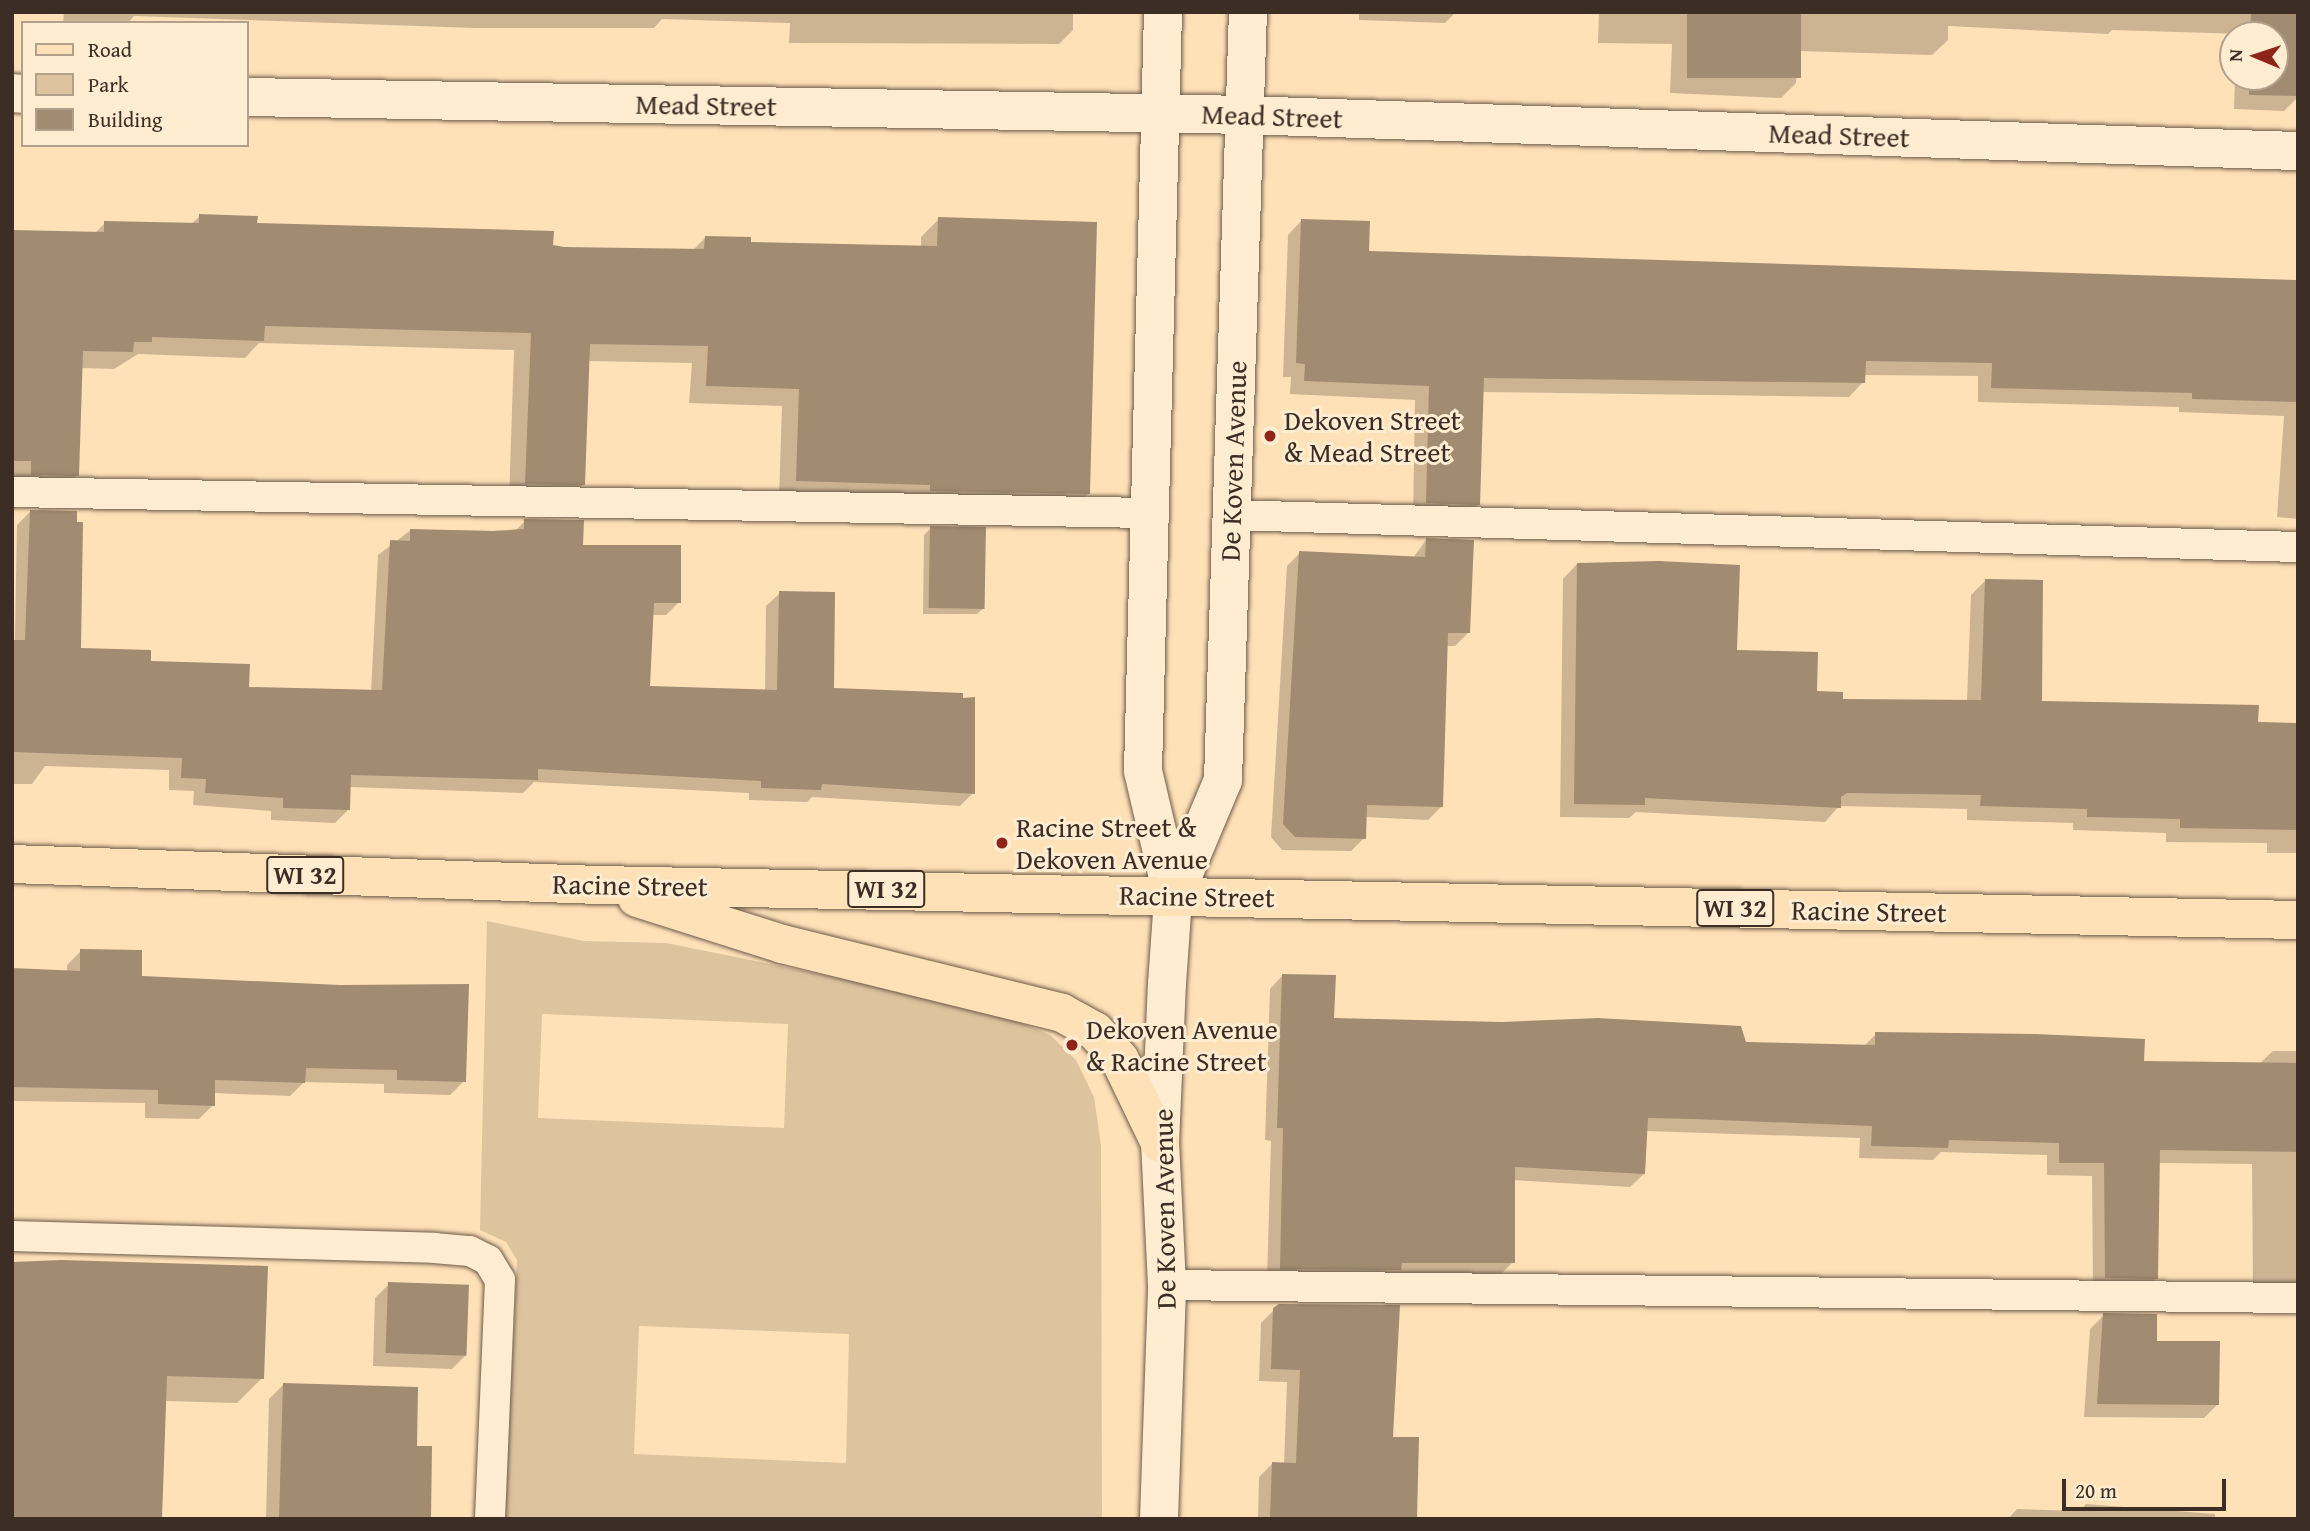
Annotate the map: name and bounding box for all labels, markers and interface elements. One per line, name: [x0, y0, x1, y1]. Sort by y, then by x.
legend: [21, 21, 248, 147]
north arrow: [2219, 21, 2289, 91]
text: Road: [88, 34, 132, 65]
text: N: [2221, 49, 2249, 62]
text: Park: [88, 69, 129, 100]
street label: Mead Street: [635, 87, 777, 123]
street label: Mead Street: [1201, 97, 1343, 135]
text: Building: [88, 104, 162, 135]
street label: Mead Street: [1768, 116, 1910, 154]
street label: De Koven Avenue: [1213, 360, 1253, 562]
place label: Dekoven Street & Mead Street: [1284, 403, 1461, 469]
marker: Dekoven Street & Mead Street: [1262, 428, 1278, 444]
place label: Racine Street & Dekoven Avenue: [1016, 810, 1208, 876]
marker: Racine Street & Dekoven Avenue: [994, 835, 1010, 851]
road number: WI 32: [265, 852, 345, 898]
road number: WI 32: [846, 866, 926, 912]
street label: Racine Street: [552, 867, 708, 903]
street label: Racine Street: [1119, 878, 1275, 914]
road number: WI 32: [1695, 886, 1775, 931]
street label: Racine Street: [1791, 893, 1947, 929]
place label: Dekoven Avenue & Racine Street: [1086, 1012, 1278, 1078]
marker: Dekoven Avenue & Racine Street: [1064, 1037, 1080, 1053]
street label: De Koven Avenue: [1145, 1108, 1183, 1310]
scale bar: [2065, 1464, 2230, 1508]
text: 20 m: [2075, 1475, 2117, 1506]

